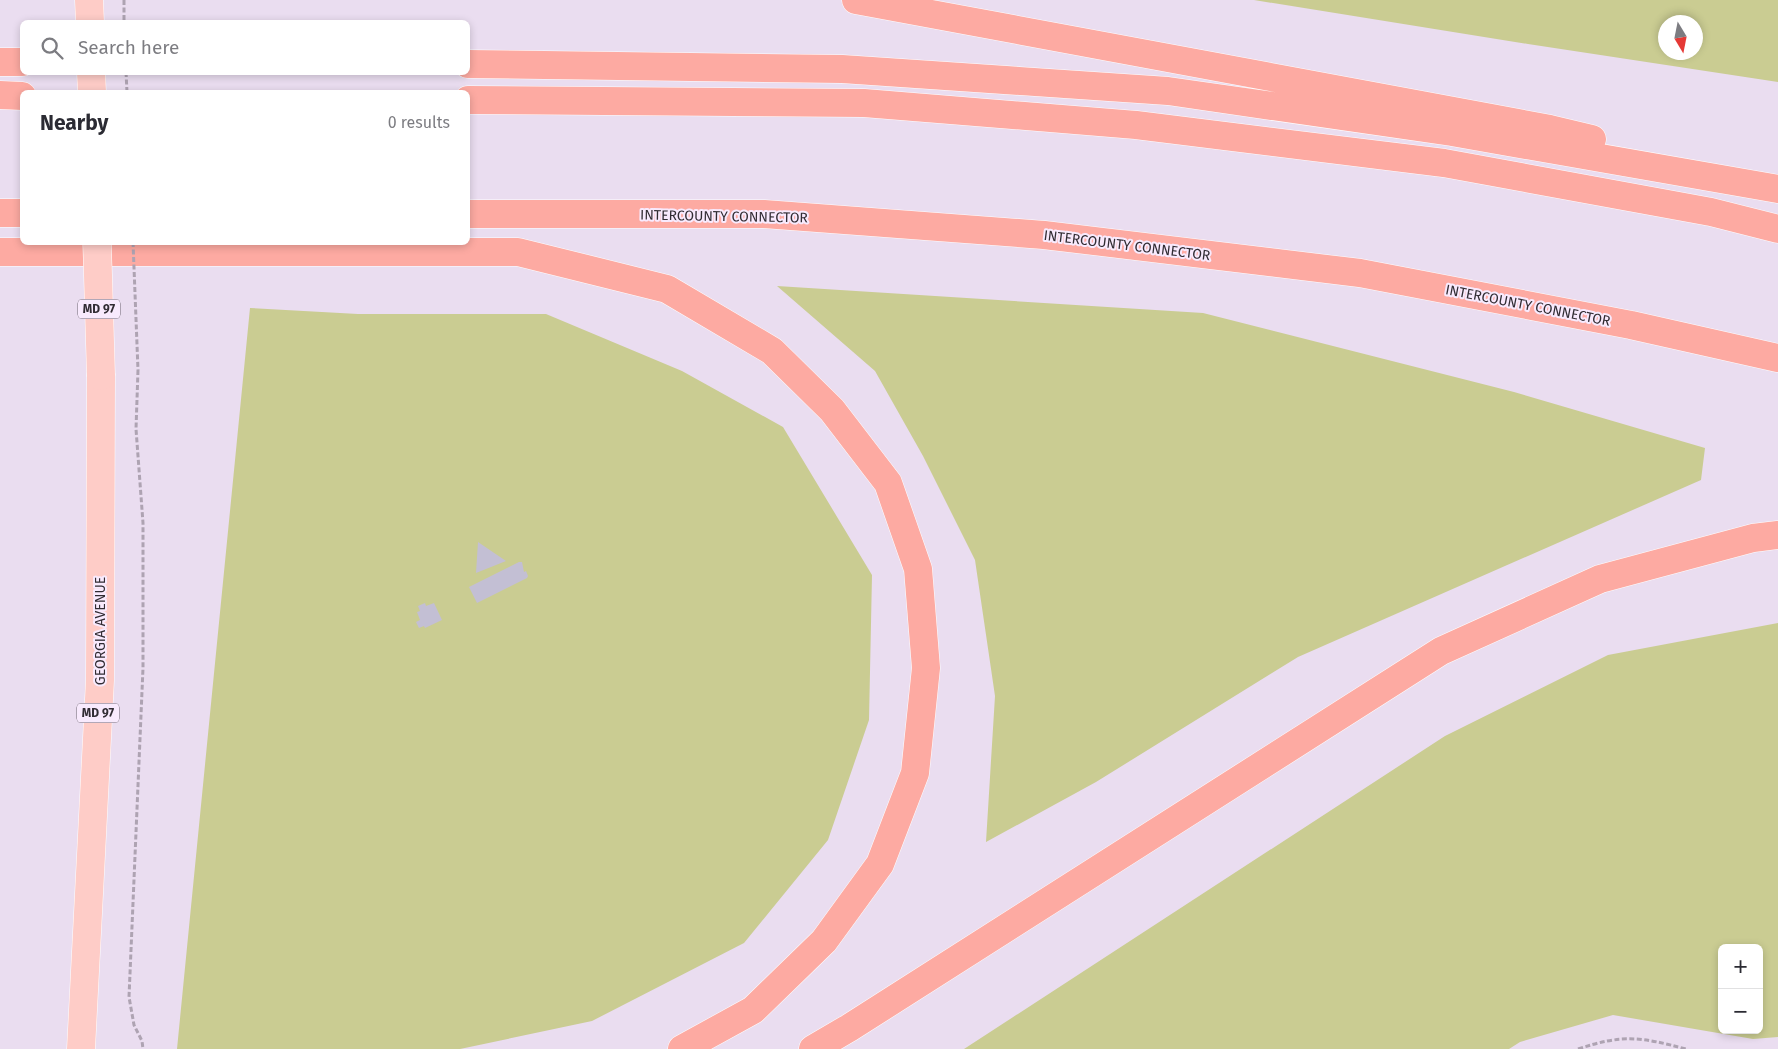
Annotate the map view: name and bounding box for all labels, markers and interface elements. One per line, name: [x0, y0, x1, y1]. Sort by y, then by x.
north arrow: [1658, 15, 1703, 60]
search box: [20, 20, 470, 75]
icon: search: [38, 34, 66, 62]
text: Search here: [78, 36, 179, 59]
text: Nearby: [40, 110, 108, 136]
text: 0 results: [388, 113, 450, 132]
street label: INTERCOUNTY CONNECTOR: [640, 207, 809, 226]
street label: INTERCOUNTY CONNECTOR: [1043, 227, 1212, 264]
street label: INTERCOUNTY CONNECTOR: [1444, 281, 1612, 330]
road number: MD 97: [78, 300, 120, 318]
street label: GEORGIA AVENUE: [92, 577, 109, 685]
road number: MD 97: [77, 704, 119, 722]
map controls: [1718, 944, 1763, 1034]
button: +: [1718, 944, 1763, 989]
button: −: [1718, 989, 1763, 1034]

